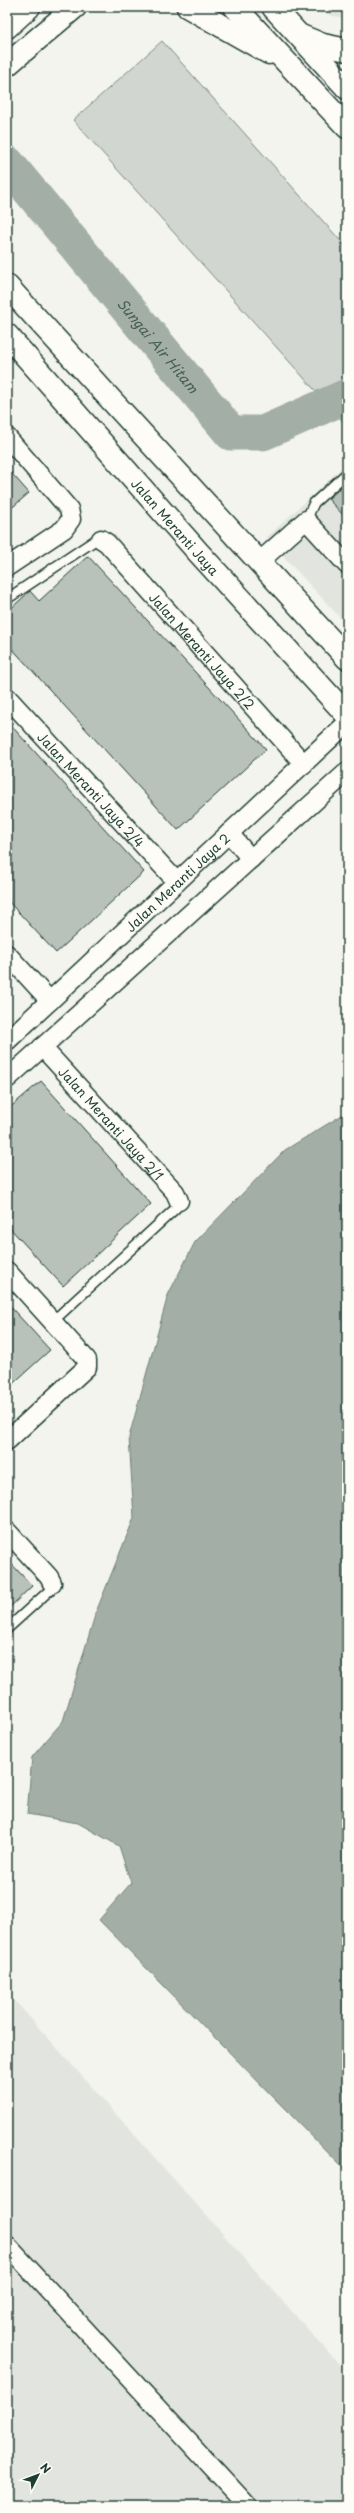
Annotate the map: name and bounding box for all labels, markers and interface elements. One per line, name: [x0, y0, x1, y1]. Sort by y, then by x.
water label: Sungai Air Hitam: [113, 294, 204, 398]
street label: Jalan Meranti Jaya: [127, 474, 224, 580]
street label: Jalan Meranti Jaya 2/2: [145, 588, 260, 713]
street label: Jalan Meranti Jaya 2/4: [34, 727, 149, 851]
street label: Jalan Meranti Jaya 2: [121, 828, 234, 935]
street label: Jalan Meranti Jaya 2/1: [55, 1062, 169, 1184]
north arrow: [18, 2455, 58, 2495]
text: N: [37, 2459, 55, 2477]

